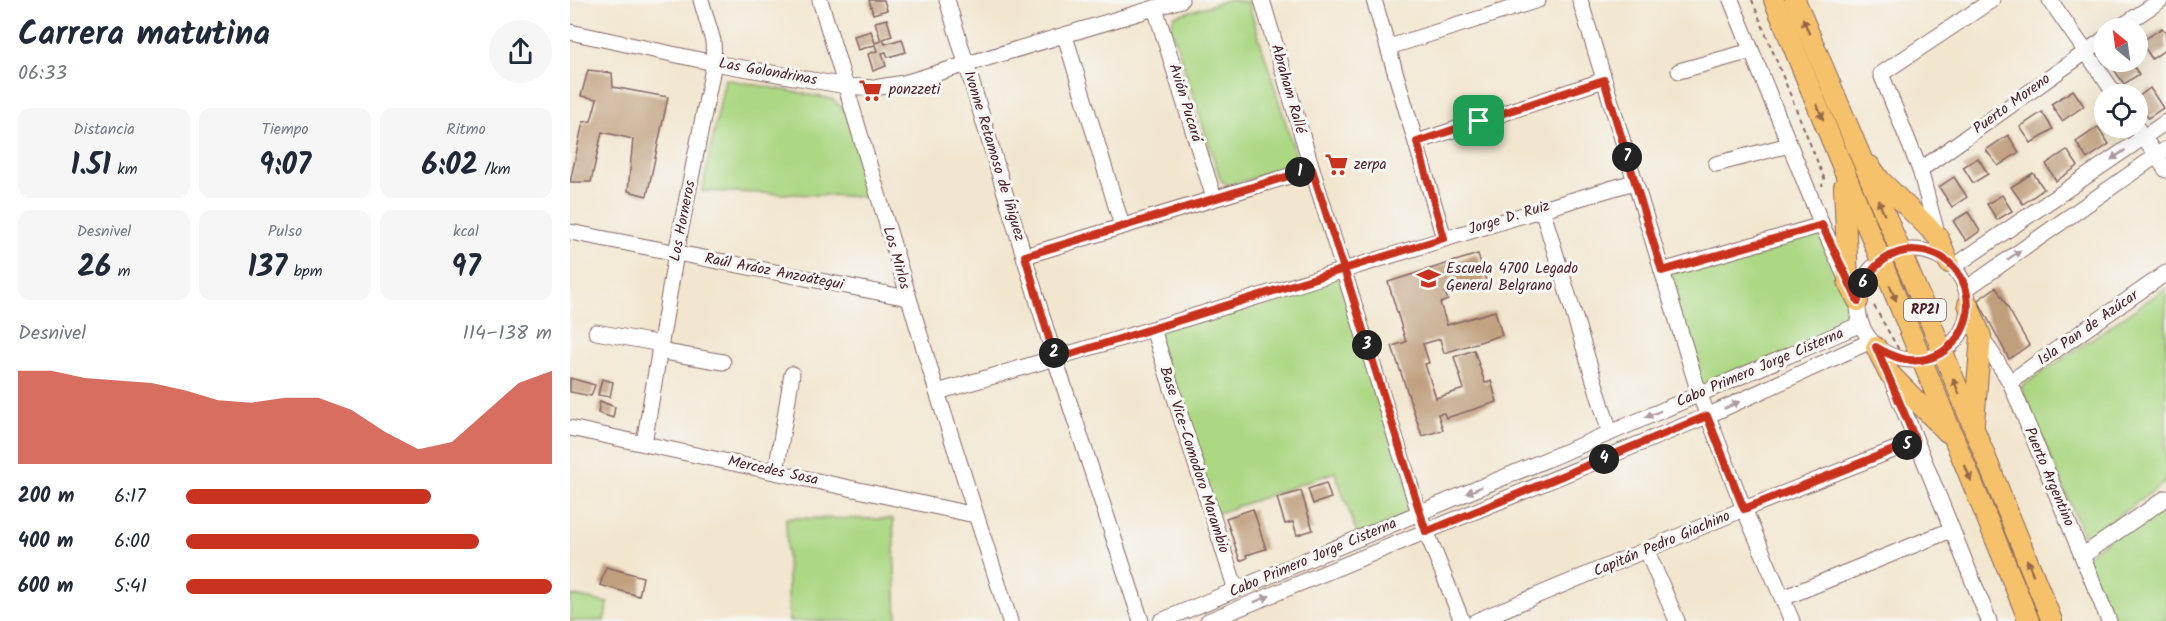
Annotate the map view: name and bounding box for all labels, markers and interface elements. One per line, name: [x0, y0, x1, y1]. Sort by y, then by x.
text: Carrera matutina: [18, 9, 270, 62]
one-way arrow: [1801, 17, 1811, 35]
north arrow: [2094, 18, 2148, 72]
map controls: [2094, 18, 2148, 138]
button: share: [489, 20, 552, 83]
street label: Abraham Rallé: [1264, 42, 1313, 138]
street label: Las Golondrinas: [717, 52, 820, 93]
text: 06:33: [18, 58, 67, 90]
street label: Avión Pucará: [1162, 61, 1209, 147]
street label: Puerto Moreno: [1968, 67, 2056, 140]
street label: Ivonne Retamoso de Íñiguez: [957, 68, 1031, 244]
supermarket icon: ponzzeti: [858, 77, 884, 103]
place label: ponzzeti: [888, 78, 942, 102]
button: locate: [2094, 84, 2148, 138]
pin: [1453, 95, 1504, 146]
icon: arrive: [1462, 104, 1495, 137]
one-way arrow: [1815, 104, 1825, 122]
text: Distancia: [73, 117, 135, 142]
text: Tiempo: [261, 117, 309, 142]
text: Ritmo: [446, 117, 486, 142]
text: 1.51: [70, 142, 111, 190]
text: 9:07: [259, 142, 311, 190]
text: 6:02: [422, 142, 478, 190]
pin: 7: [1612, 142, 1642, 172]
text: 7: [1623, 144, 1631, 169]
one-way arrow: [2110, 149, 2126, 161]
supermarket icon: zerpa: [1323, 152, 1349, 178]
place label: zerpa: [1354, 153, 1387, 177]
text: km: [111, 157, 138, 182]
text: /km: [478, 157, 510, 182]
pin: 1: [1285, 157, 1315, 187]
text: 1: [1298, 159, 1302, 184]
street label: Los Horneros: [663, 178, 703, 264]
street label: Jorge D. Ruiz: [1465, 194, 1553, 242]
one-way arrow: [1876, 197, 1886, 215]
text: Desnivel: [77, 219, 131, 244]
text: Pulso: [268, 219, 302, 244]
text: kcal: [453, 219, 479, 244]
street label: Los Mirlos: [876, 224, 917, 293]
text: 26: [78, 244, 111, 292]
text: 137: [248, 244, 287, 292]
text: 97: [451, 244, 481, 292]
street label: Raúl Aráoz Anzoátegui: [702, 247, 847, 298]
one-way arrow: [2005, 249, 2021, 261]
place label: Escuela 4700 Legado General Belgrano: [1446, 257, 1578, 298]
text: m: [111, 259, 130, 284]
text: bpm: [287, 259, 322, 284]
school or university icon: Escuela 4700 Legado General Belgrano: [1415, 265, 1441, 291]
pin: 6: [1848, 268, 1878, 298]
text: 6: [1859, 270, 1867, 295]
street label: Isla Pan de Azúcar: [2032, 284, 2144, 372]
one-way arrow: [1888, 285, 1898, 303]
road number: RP21: [1904, 299, 1946, 321]
text: Desnivel: [18, 318, 86, 350]
text: 114–138 m: [463, 318, 552, 350]
street label: Cabo Primero Jorge Cisterna: [1672, 322, 1848, 414]
pin: 3: [1352, 330, 1382, 360]
text: 3: [1363, 332, 1371, 357]
pin: 2: [1039, 338, 1069, 368]
text: 2: [1049, 340, 1059, 365]
street label: Base Vice-Comodoro Marambio: [1152, 363, 1236, 557]
one-way arrow: [1951, 377, 1961, 395]
one-way arrow: [1724, 400, 1741, 409]
one-way arrow: [1644, 410, 1662, 420]
street label: Puerto Argentino: [2017, 424, 2081, 531]
pin: 5: [1892, 430, 1922, 460]
text: 5: [1903, 432, 1911, 457]
pin: 4: [1589, 444, 1619, 474]
text: 4: [1600, 446, 1608, 471]
street label: Mercedes Sosa: [726, 450, 820, 492]
one-way arrow: [1963, 465, 1973, 483]
text: 200 m: [18, 481, 74, 513]
text: 6:17: [114, 481, 146, 513]
one-way arrow: [1464, 485, 1482, 495]
street label: Capitán Pedro Giachino: [1590, 504, 1734, 584]
street label: Cabo Primero Jorge Cisterna: [1225, 512, 1401, 604]
text: 400 m: [18, 526, 74, 558]
text: 6:00: [114, 526, 150, 558]
one-way arrow: [2025, 558, 2034, 576]
text: 600 m: [18, 571, 73, 603]
text: 5:41: [114, 571, 147, 603]
one-way arrow: [1253, 594, 1271, 603]

